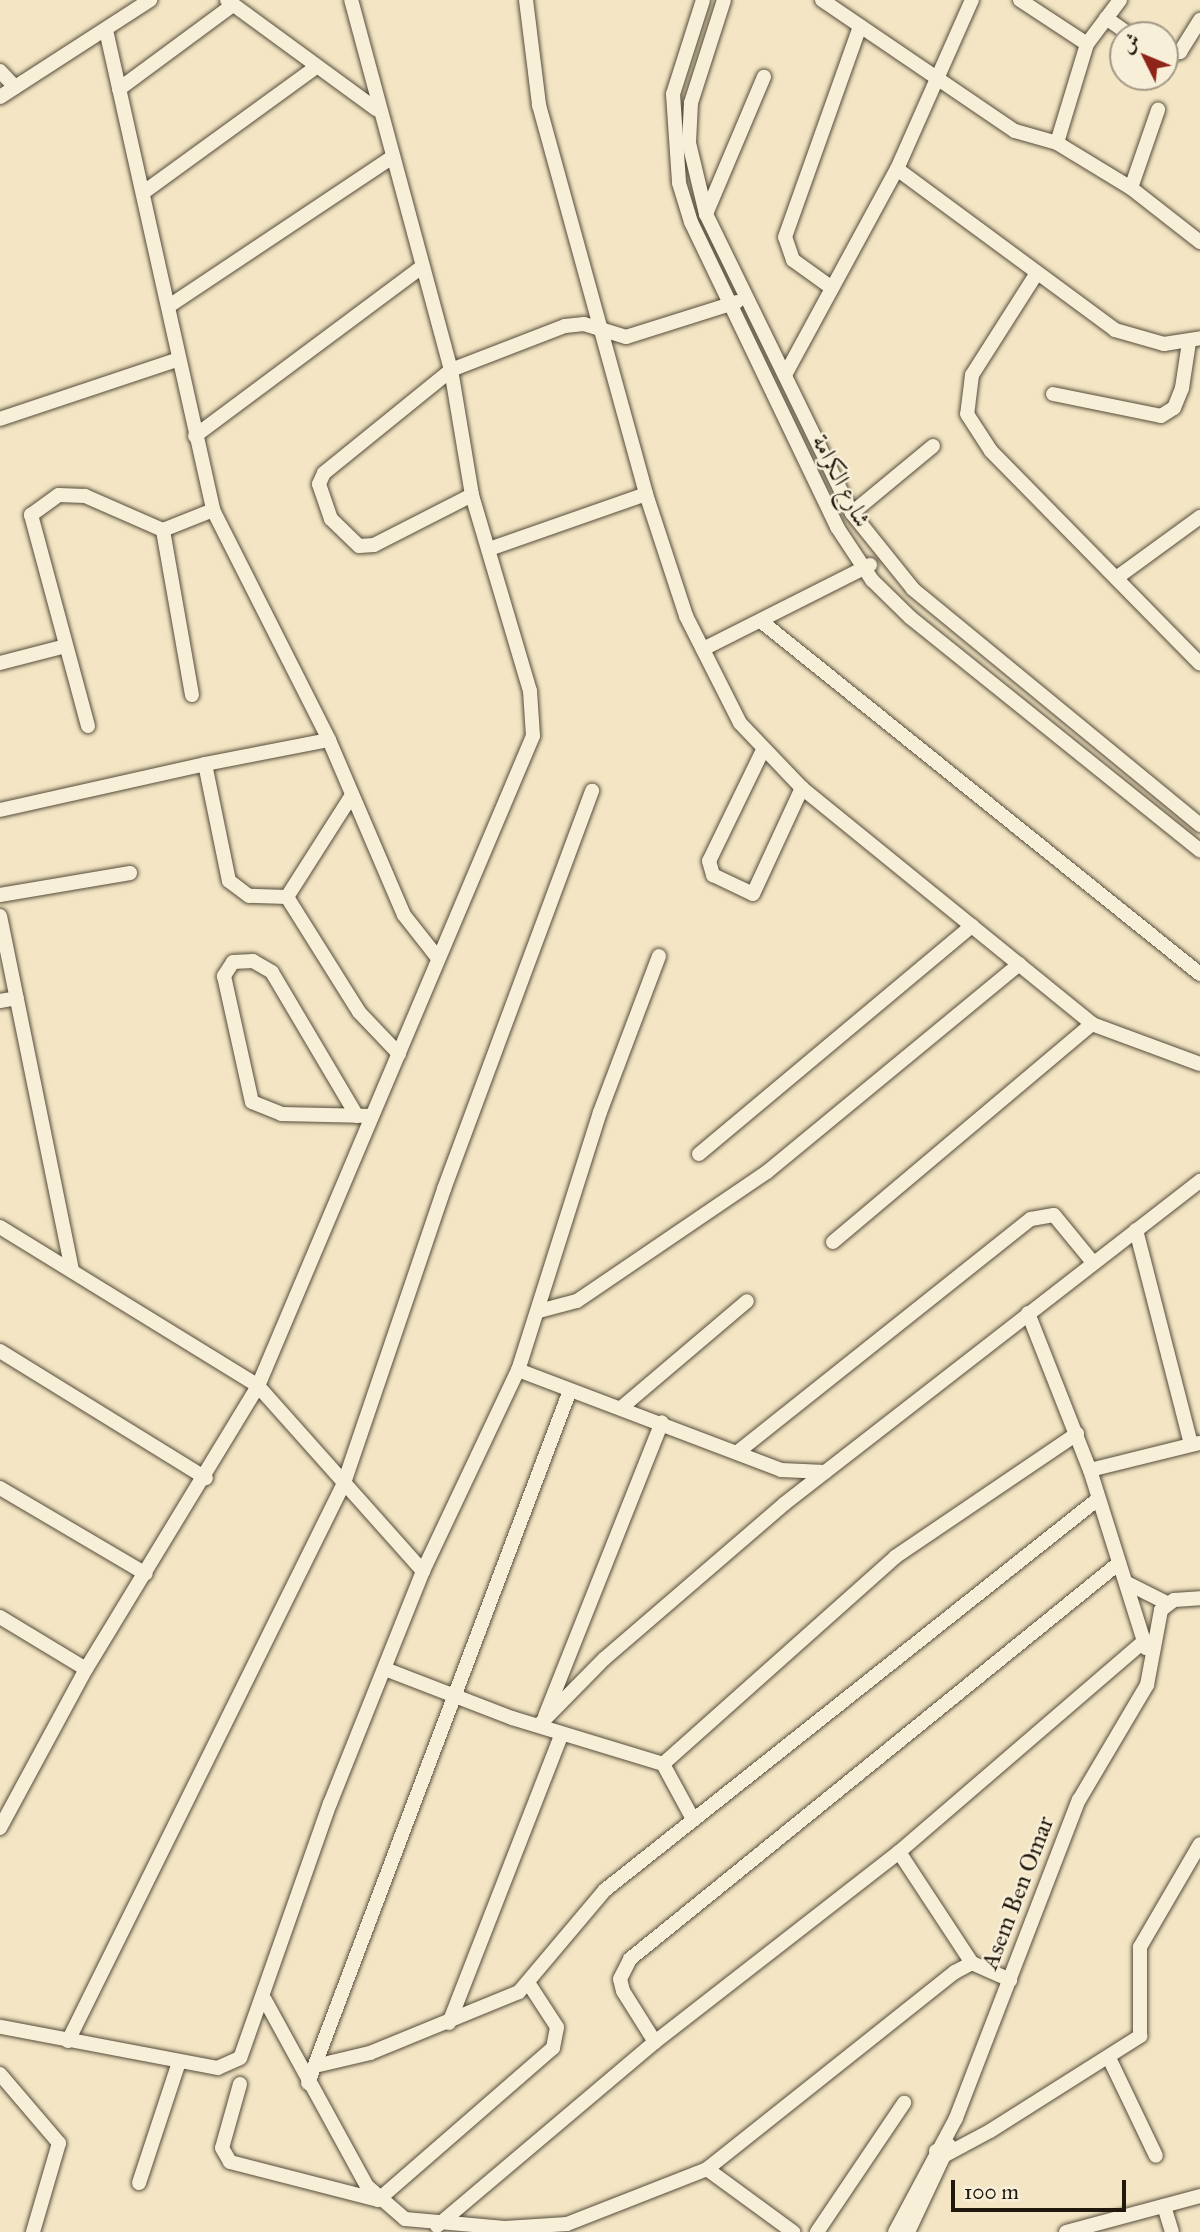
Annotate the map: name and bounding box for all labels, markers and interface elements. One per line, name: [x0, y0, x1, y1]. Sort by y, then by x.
north arrow: [1109, 21, 1179, 91]
text: ش: [1115, 28, 1145, 57]
street label: شارع الكرامة: [805, 430, 877, 532]
street label: Asem Ben Omar: [976, 1812, 1060, 1974]
scale bar: [955, 2166, 1130, 2210]
text: 100 m: [964, 2179, 1019, 2205]

